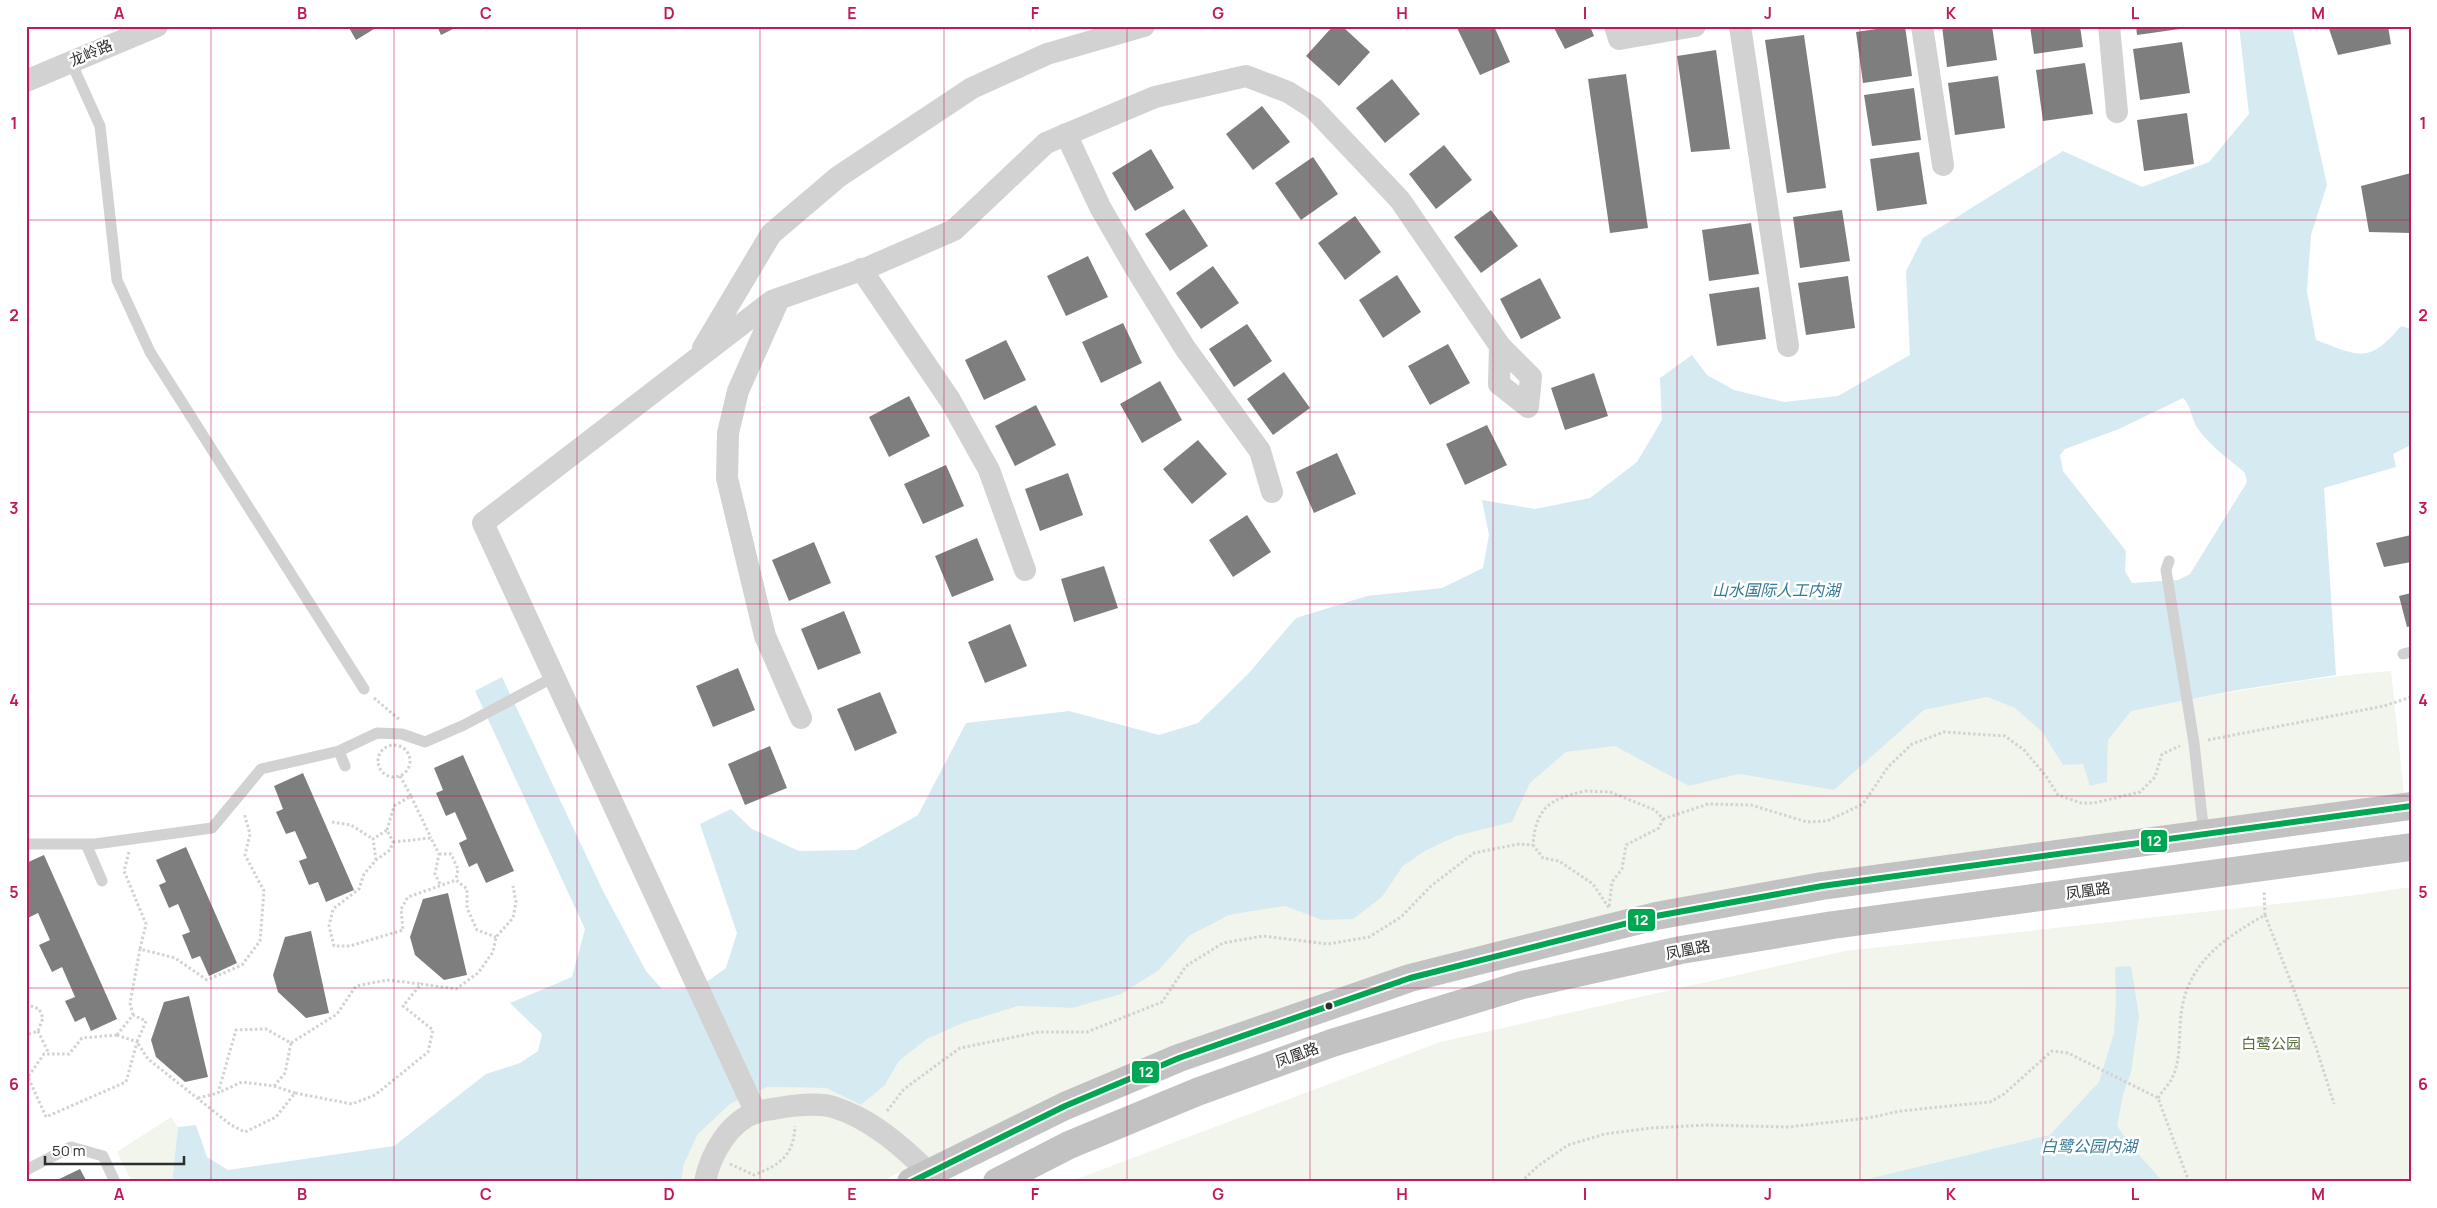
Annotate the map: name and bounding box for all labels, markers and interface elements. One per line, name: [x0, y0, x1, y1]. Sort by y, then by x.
text: A: [114, 2, 125, 24]
text: B: [297, 2, 307, 24]
text: C: [480, 2, 492, 24]
text: D: [663, 2, 675, 24]
text: E: [847, 2, 857, 24]
text: F: [1031, 2, 1040, 24]
text: G: [1212, 2, 1224, 24]
text: H: [1396, 2, 1408, 24]
text: I: [1583, 2, 1587, 24]
text: J: [1764, 2, 1772, 24]
text: K: [1946, 2, 1957, 24]
text: L: [2131, 2, 2140, 24]
text: M: [2311, 2, 2325, 24]
street label: 龙岭路: [66, 34, 116, 71]
text: 1: [10, 112, 18, 134]
text: 1: [2419, 112, 2427, 134]
text: 2: [9, 304, 19, 326]
text: 2: [2418, 304, 2428, 326]
text: 3: [9, 497, 19, 519]
text: 3: [2418, 497, 2428, 519]
water label: 山水国际人工内湖: [1712, 579, 1843, 601]
text: 4: [9, 689, 19, 711]
text: 4: [2418, 689, 2428, 711]
line badge: 12: [2140, 829, 2168, 853]
text: 12: [2147, 831, 2161, 850]
street label: 凤凰路: [2064, 877, 2112, 904]
text: 5: [9, 881, 19, 903]
text: 5: [2418, 881, 2428, 903]
line badge: 12: [1627, 908, 1656, 932]
text: 12: [1634, 910, 1648, 929]
street label: 凤凰路: [1664, 935, 1712, 964]
unlabelled marker: [1324, 1001, 1334, 1011]
park label: 白鹭公园: [2241, 1033, 2301, 1054]
street label: 凤凰路: [1272, 1037, 1322, 1072]
line badge: 12: [1131, 1060, 1160, 1084]
text: 12: [1139, 1062, 1153, 1081]
text: 6: [9, 1073, 19, 1095]
text: 6: [2418, 1073, 2428, 1095]
scale bar: [45, 1133, 184, 1165]
water label: 白鹭公园内湖: [2041, 1135, 2140, 1157]
text: 50 m: [52, 1140, 86, 1161]
text: A: [114, 1183, 125, 1205]
text: B: [297, 1183, 307, 1205]
text: C: [480, 1183, 492, 1205]
text: D: [663, 1183, 675, 1205]
text: E: [847, 1183, 857, 1205]
text: F: [1031, 1183, 1040, 1205]
text: G: [1212, 1183, 1224, 1205]
text: H: [1396, 1183, 1408, 1205]
text: I: [1583, 1183, 1587, 1205]
text: J: [1764, 1183, 1772, 1205]
text: K: [1946, 1183, 1957, 1205]
text: L: [2131, 1183, 2140, 1205]
text: M: [2311, 1183, 2325, 1205]

